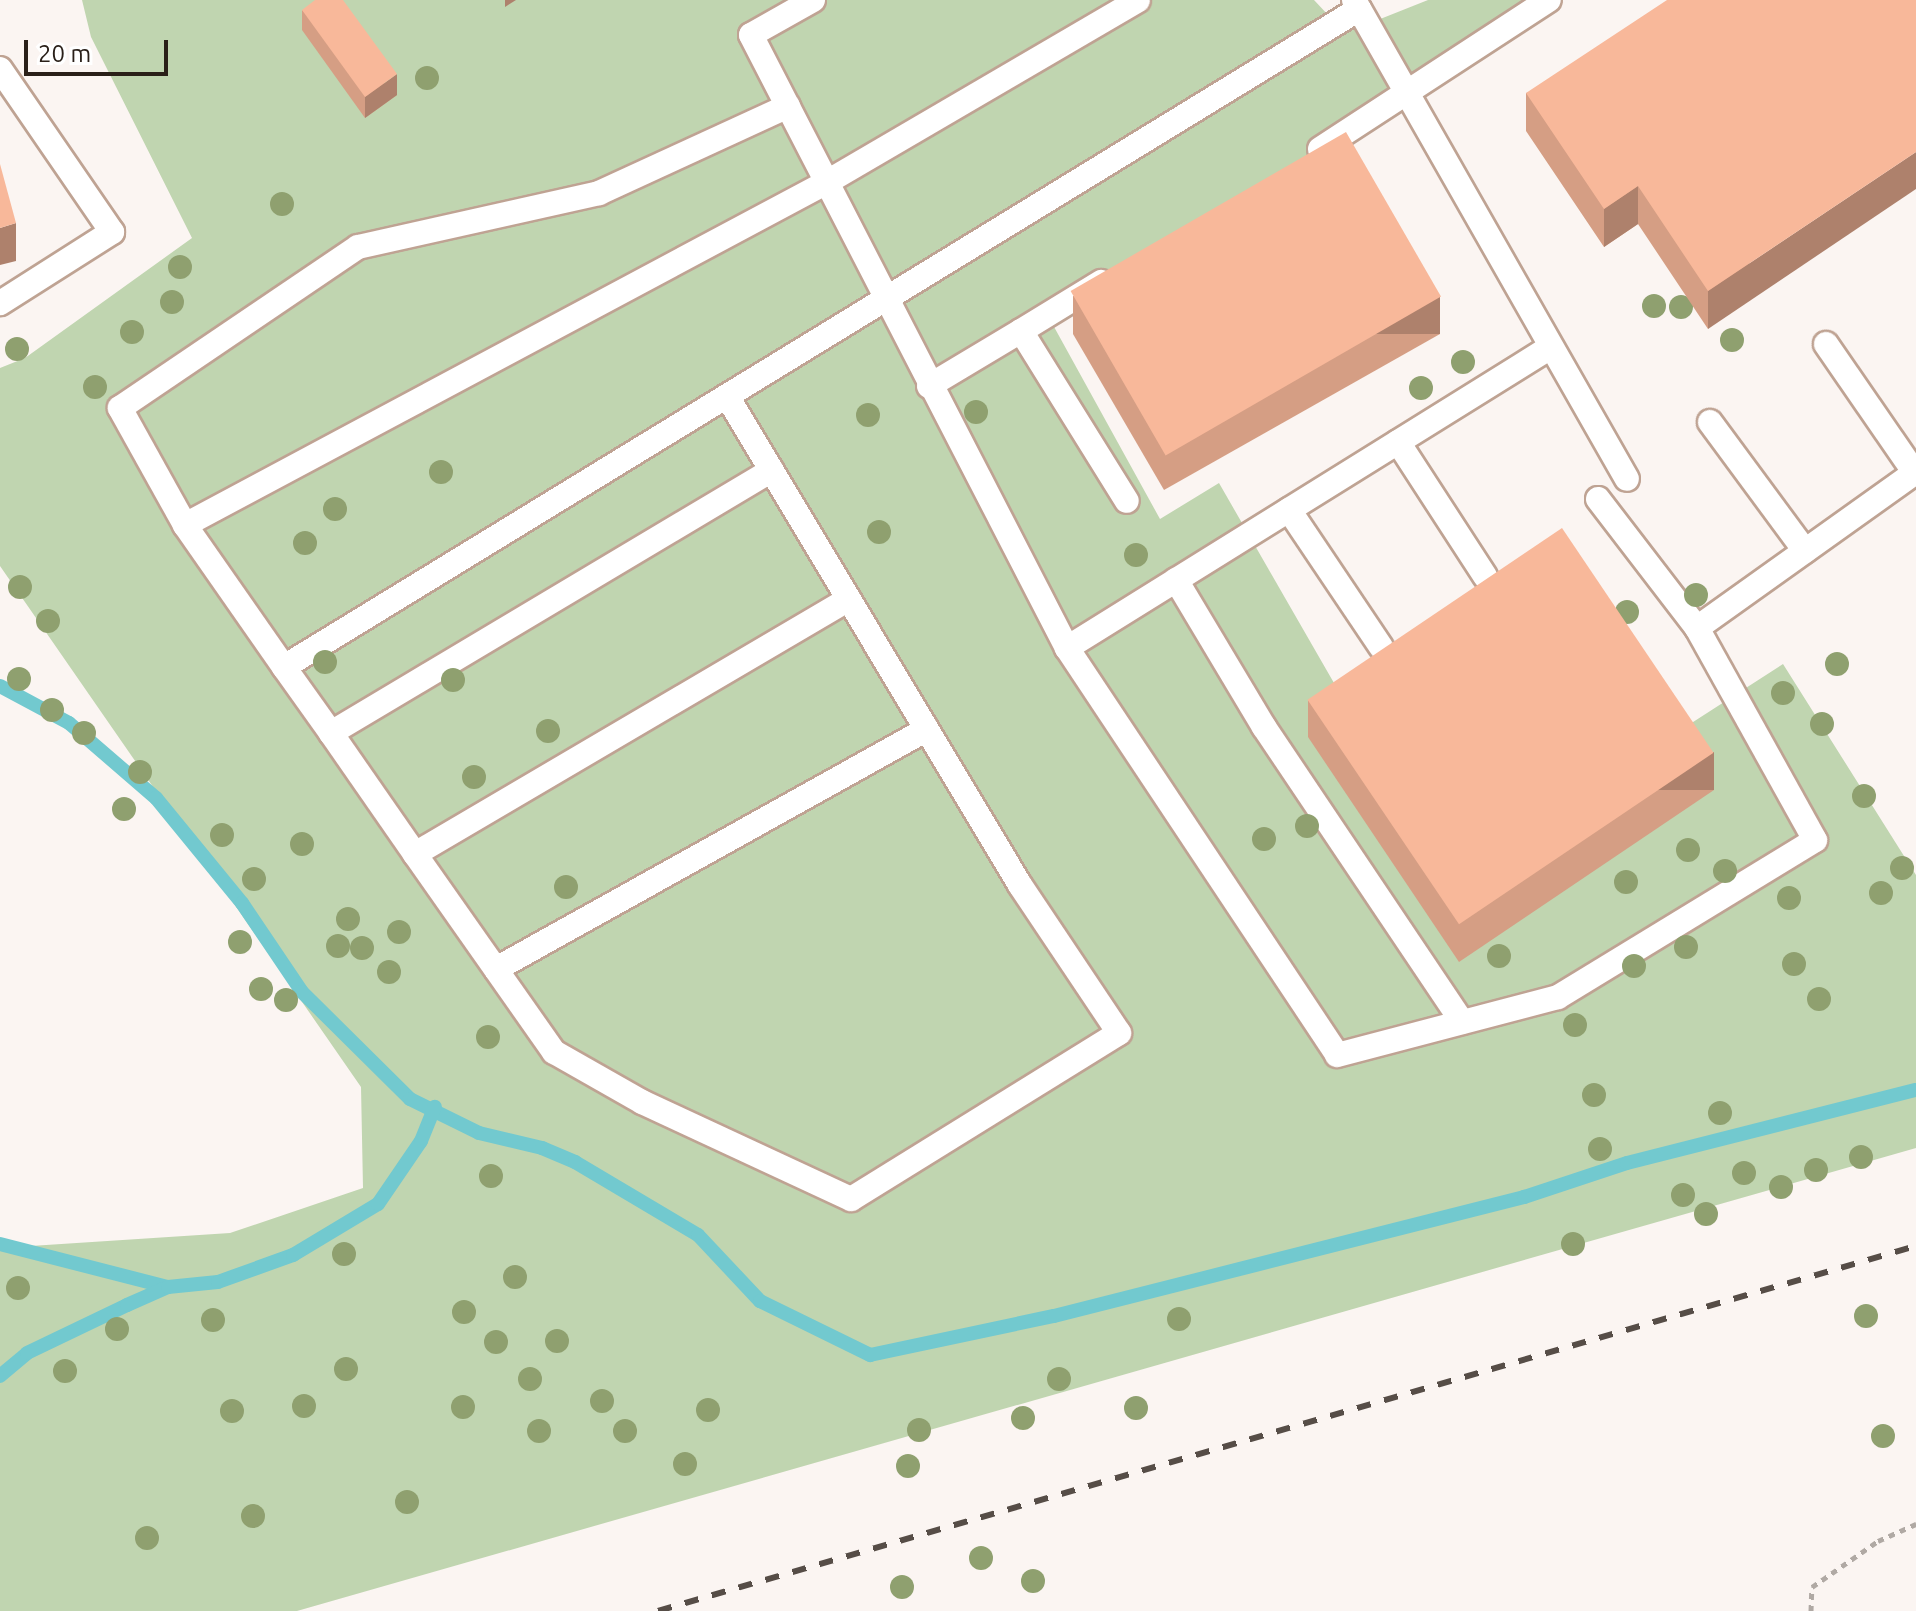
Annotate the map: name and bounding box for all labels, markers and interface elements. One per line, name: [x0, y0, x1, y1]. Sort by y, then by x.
scale bar: [28, 24, 172, 74]
text: 20 m: [38, 40, 91, 67]

